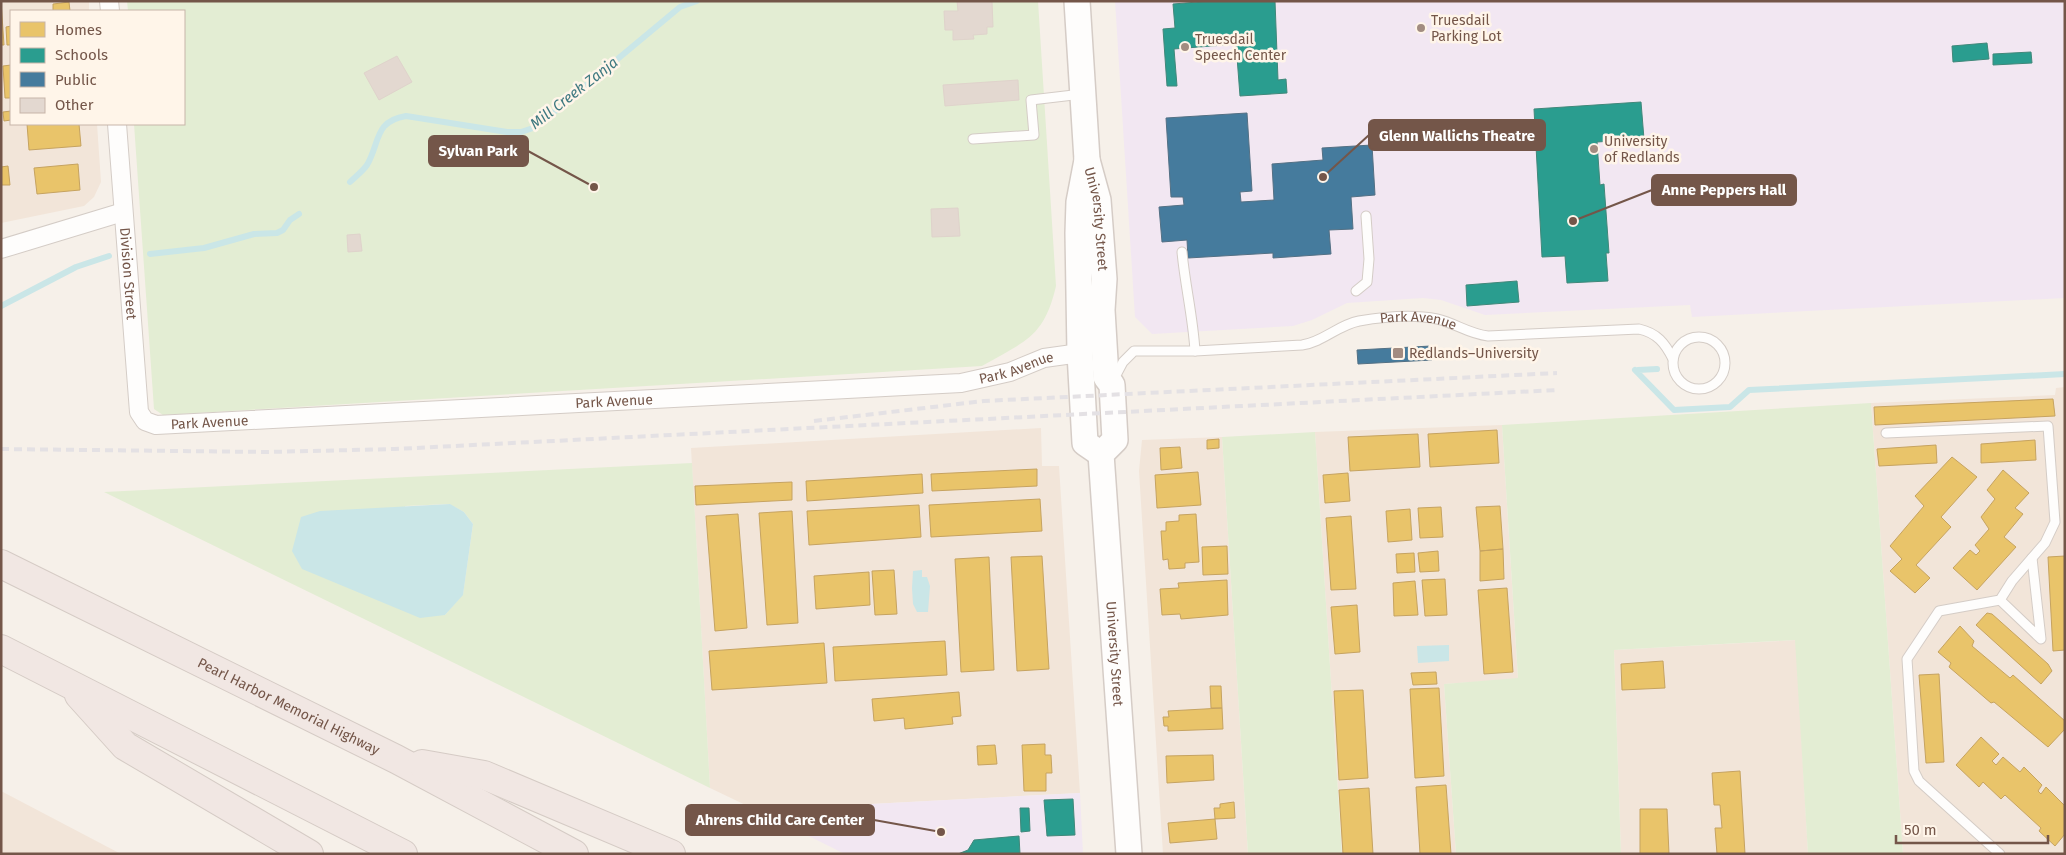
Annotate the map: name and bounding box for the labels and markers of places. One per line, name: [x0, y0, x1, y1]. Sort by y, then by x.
place label: Truesdail Parking Lot: [1431, 12, 1502, 45]
marker: Truesdail Parking Lot: [1415, 22, 1427, 34]
place label: Truesdail Speech Center: [1195, 31, 1287, 64]
marker: Truesdail Speech Center: [1179, 41, 1191, 53]
callout: Glenn Wallichs Theatre: [1369, 120, 1545, 150]
place label: University of Redlands: [1604, 133, 1680, 166]
callout: Sylvan Park: [429, 136, 528, 166]
marker: University of Redlands: [1588, 143, 1600, 155]
callout: Anne Peppers Hall: [1652, 175, 1796, 205]
place label: Redlands–University: [1409, 345, 1539, 362]
marker: Redlands–University: [1391, 346, 1405, 360]
callout: Ahrens Child Care Center: [686, 805, 874, 835]

